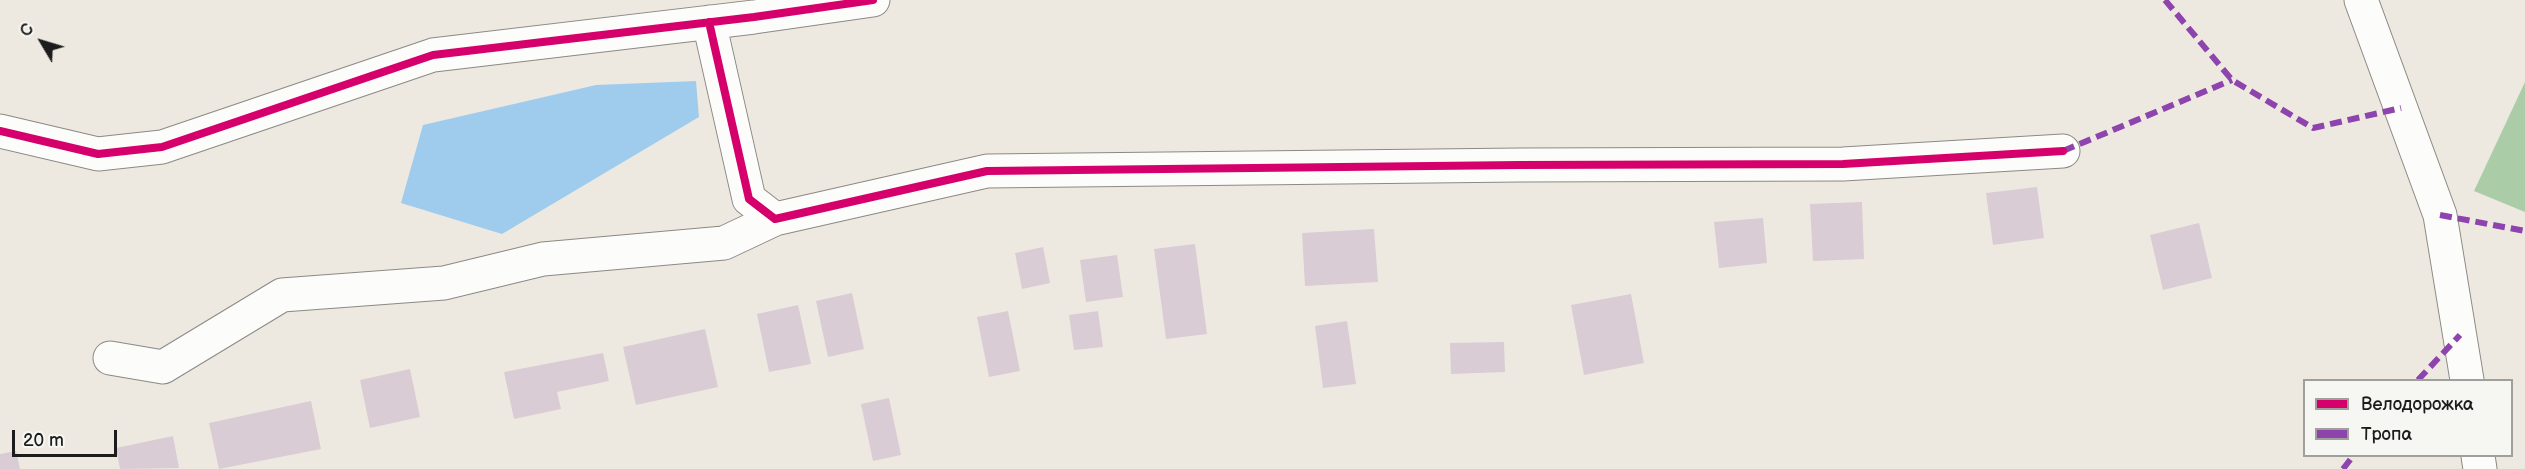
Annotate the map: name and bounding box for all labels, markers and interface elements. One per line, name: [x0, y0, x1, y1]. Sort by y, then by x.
north arrow: [12, 12, 72, 72]
text: С: [17, 20, 38, 41]
legend: [2303, 379, 2513, 457]
text: Велодорожка: [2361, 394, 2474, 415]
scale bar: [15, 418, 120, 456]
text: Тропа: [2361, 424, 2412, 445]
text: 20 m: [23, 430, 64, 451]

